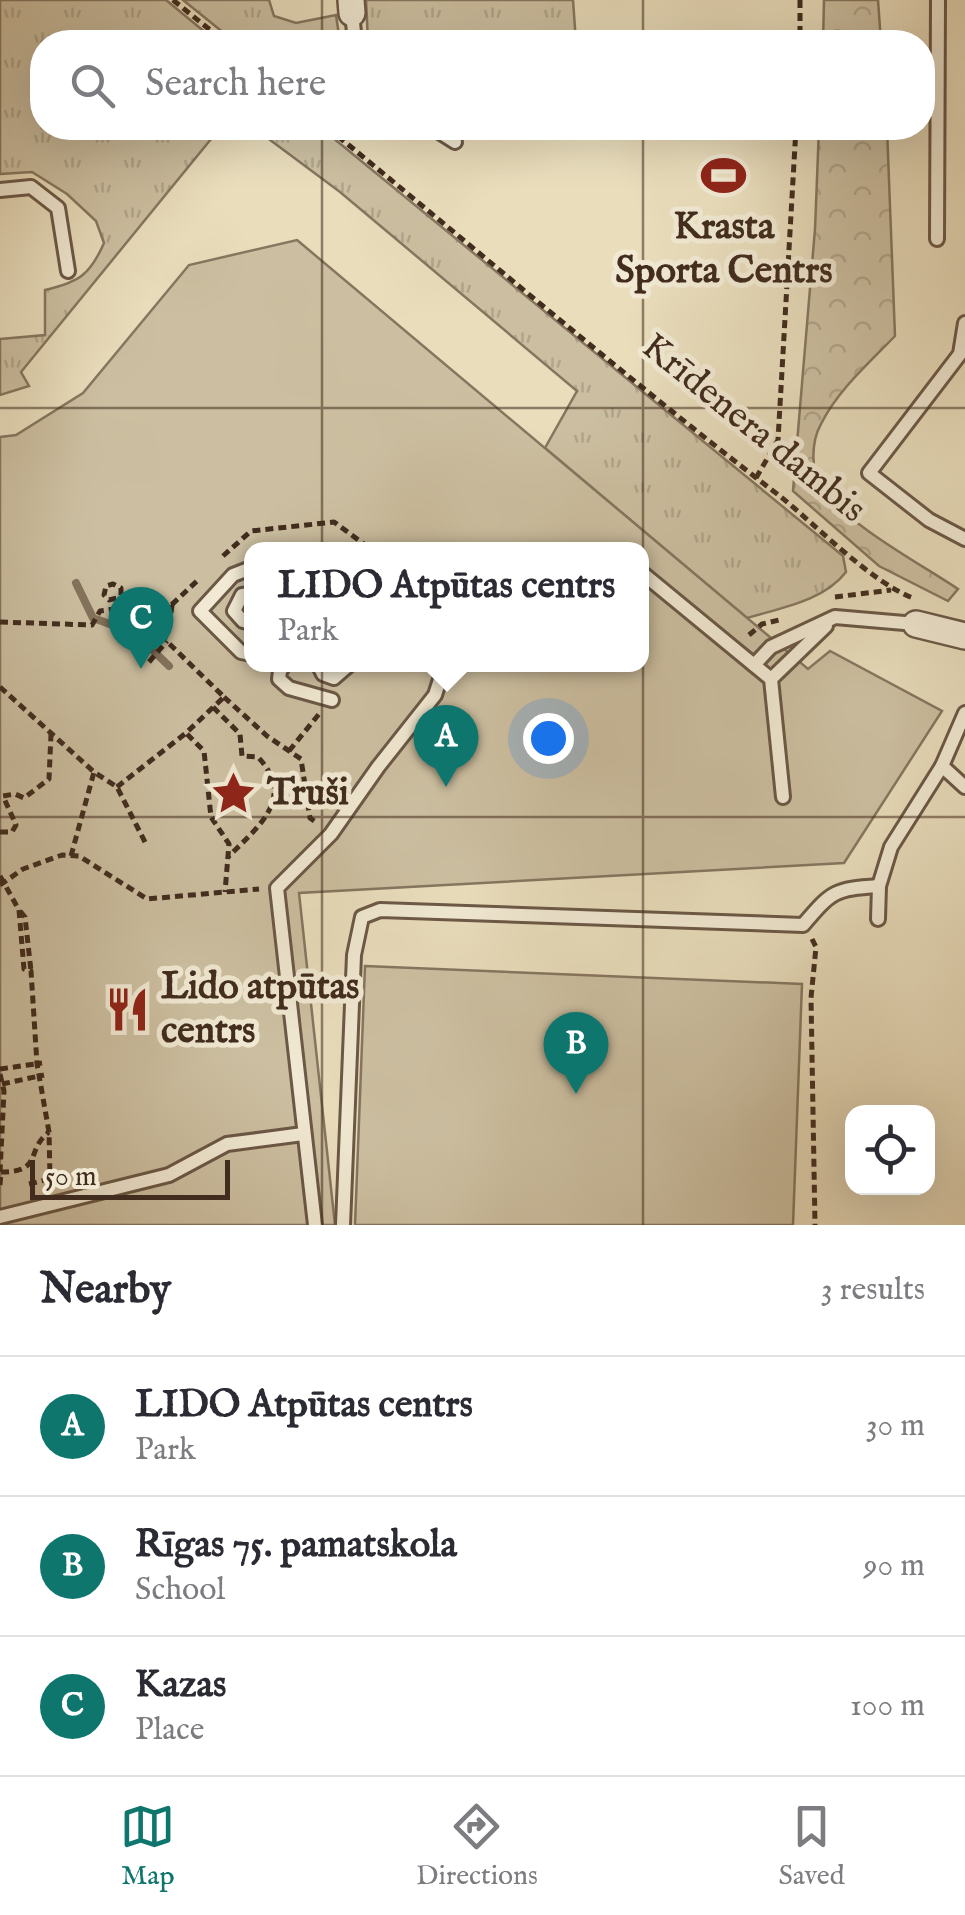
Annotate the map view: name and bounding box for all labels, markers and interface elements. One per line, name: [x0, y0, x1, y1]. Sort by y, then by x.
search box: [30, 30, 935, 140]
icon: search: [65, 58, 120, 113]
text: Search here: [145, 61, 326, 109]
sports icon: Krasta Sporta Centrs: [700, 152, 748, 200]
place label: Krasta Sporta Centrs: [615, 204, 833, 296]
street label: Krīdenera dambis: [631, 324, 875, 534]
popup: [244, 542, 649, 672]
text: LIDO Atpūtas centrs: [278, 563, 615, 611]
pin: C: [108, 586, 174, 669]
text: Park: [278, 611, 338, 652]
pin: A: [414, 704, 478, 787]
your location: [523, 713, 574, 764]
place icon: Truši: [210, 770, 258, 818]
place label: Truši: [266, 770, 349, 818]
place label: Lido atpūtas centrs: [161, 964, 359, 1056]
restaurant icon: Lido atpūtas centrs: [104, 986, 152, 1034]
pin: B: [544, 1012, 608, 1094]
map controls: [845, 1105, 935, 1195]
button: locate: [845, 1105, 935, 1195]
scale bar: [30, 1155, 230, 1200]
text: 50 m: [45, 1160, 97, 1195]
text: Nearby: [40, 1264, 171, 1317]
text: 3 results: [821, 1270, 925, 1311]
text: LIDO Atpūtas centrs: [135, 1382, 473, 1430]
text: A: [62, 1406, 83, 1447]
text: 30 m: [866, 1406, 925, 1447]
text: Park: [135, 1430, 196, 1471]
text: Rīgas 75. pamatskola: [135, 1522, 457, 1570]
text: B: [62, 1546, 83, 1587]
text: 90 m: [864, 1546, 925, 1587]
text: School: [135, 1570, 225, 1611]
text: Kazas: [135, 1662, 226, 1710]
text: C: [61, 1686, 84, 1727]
text: 100 m: [850, 1686, 925, 1727]
text: Place: [135, 1710, 205, 1751]
tab: Map: [120, 1799, 175, 1894]
tab: Directions: [416, 1799, 538, 1894]
tab: Saved: [778, 1799, 845, 1894]

